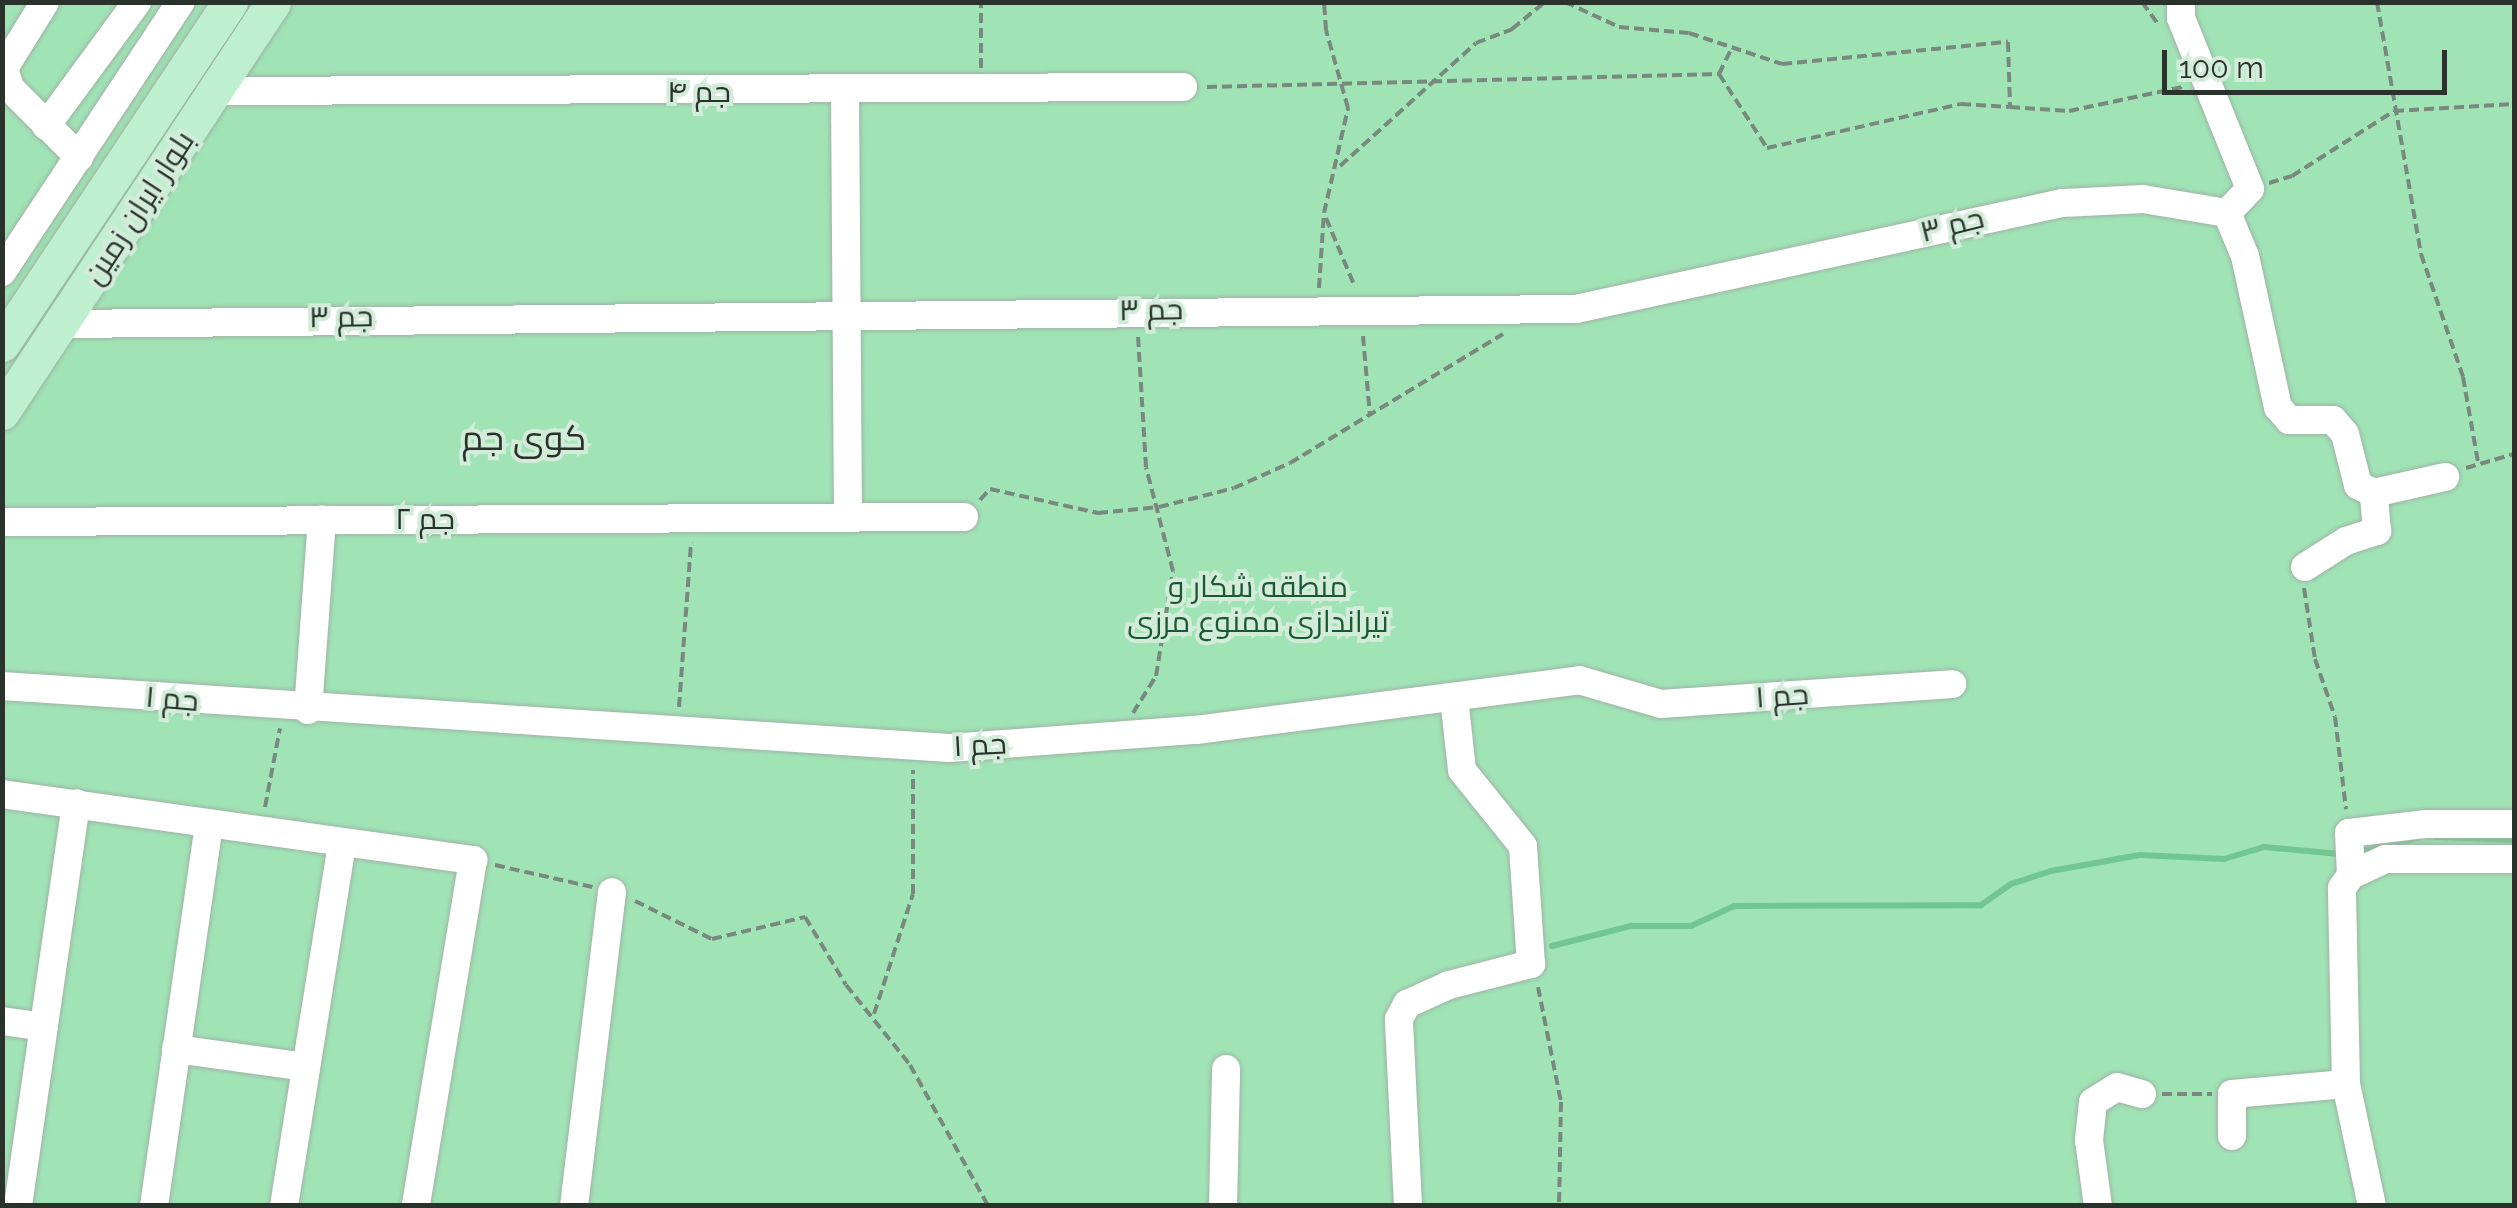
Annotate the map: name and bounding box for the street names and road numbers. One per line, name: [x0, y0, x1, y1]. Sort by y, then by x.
street label: جم ۴: [667, 74, 731, 110]
street label: بلوار ایران زمین: [76, 124, 202, 292]
street label: جم ۳: [1916, 200, 1988, 250]
street label: جم ۳: [1119, 291, 1183, 329]
street label: جم ۳: [309, 298, 373, 336]
street label: جم ۲: [395, 501, 455, 537]
street label: جم ۱: [1754, 676, 1810, 716]
street label: جم ۱: [144, 679, 200, 719]
street label: جم ۱: [952, 726, 1008, 764]

